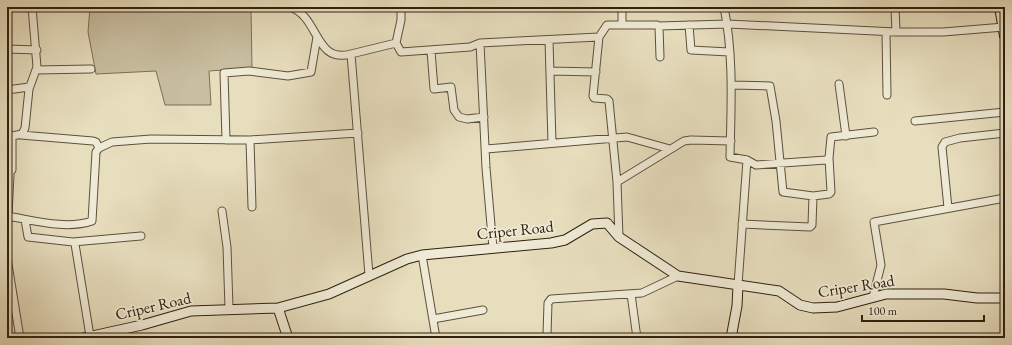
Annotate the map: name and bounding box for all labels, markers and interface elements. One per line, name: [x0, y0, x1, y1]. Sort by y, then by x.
street label: Criper Road: [476, 215, 555, 244]
street label: Criper Road: [816, 269, 897, 302]
street label: Criper Road: [113, 287, 194, 325]
scale bar: [862, 297, 984, 323]
text: 100 m: [868, 303, 898, 319]

